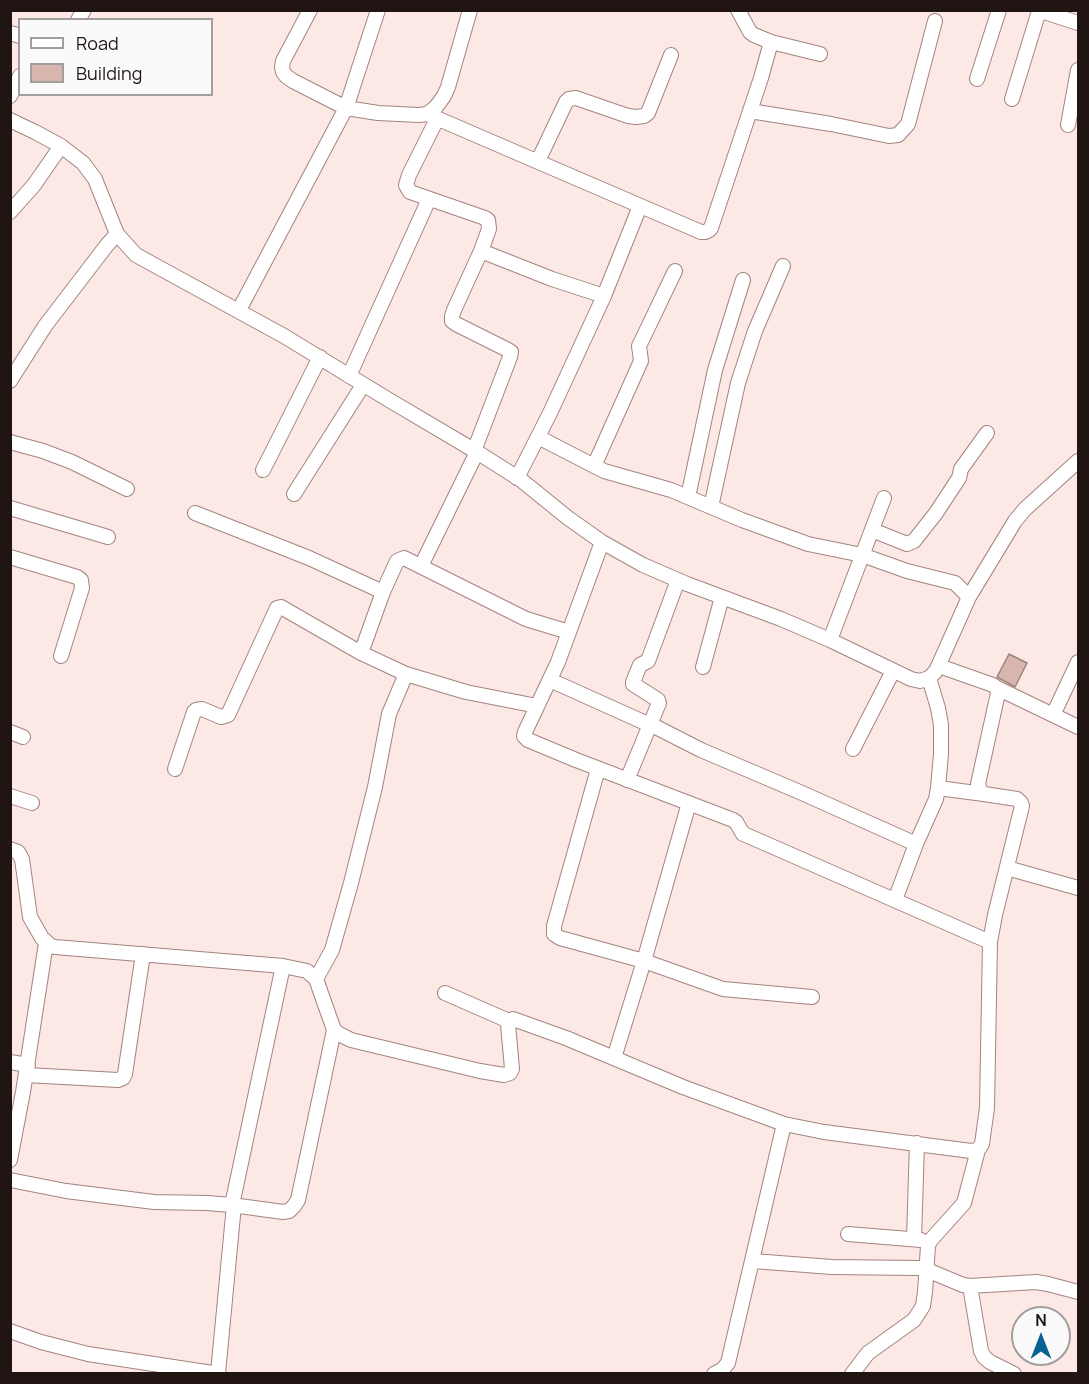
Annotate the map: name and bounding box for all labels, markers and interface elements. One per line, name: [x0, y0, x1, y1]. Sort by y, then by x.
legend: [18, 18, 213, 96]
text: Road: [76, 31, 119, 55]
text: Building: [76, 61, 142, 85]
north arrow: [1011, 1306, 1071, 1366]
text: N: [1035, 1309, 1047, 1331]

